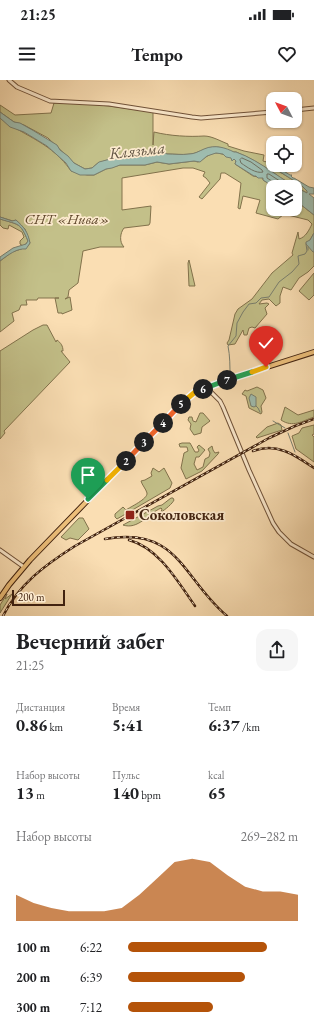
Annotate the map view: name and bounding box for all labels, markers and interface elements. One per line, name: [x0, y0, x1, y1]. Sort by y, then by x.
text: 21:25: [20, 5, 56, 24]
icon: menu: [16, 43, 38, 65]
text: Tempo: [131, 43, 183, 66]
icon: heart: [276, 43, 298, 65]
north arrow: [266, 92, 302, 128]
map controls: [266, 92, 302, 216]
button: locate: [266, 136, 302, 172]
water label: Клязьма: [107, 137, 166, 164]
button: layers: [266, 180, 302, 216]
park label: СНТ «Нива»: [25, 209, 109, 228]
pin: [249, 326, 283, 367]
icon: check: [255, 332, 277, 354]
pin: 7: [217, 370, 237, 390]
text: 7: [224, 373, 230, 387]
pin: 6: [193, 379, 213, 399]
text: 6: [200, 382, 206, 396]
pin: 5: [171, 394, 191, 414]
text: 5: [178, 397, 184, 411]
pin: 4: [153, 413, 173, 433]
text: 4: [160, 416, 166, 430]
pin: 3: [134, 432, 154, 452]
text: 3: [141, 435, 147, 449]
pin: 2: [116, 451, 136, 471]
text: 2: [123, 454, 129, 468]
pin: [71, 458, 105, 499]
icon: arrive: [77, 464, 99, 486]
place label: Соколовская: [139, 505, 224, 524]
marker: Соколовская: [124, 509, 136, 521]
scale bar: [12, 588, 65, 607]
text: 200 m: [18, 590, 45, 604]
text: Вечерний забег: [16, 627, 164, 656]
button: share: [256, 629, 298, 671]
text: 21:25: [16, 657, 44, 674]
text: Дистанция: [16, 700, 65, 714]
text: Время: [112, 700, 140, 714]
text: Темп: [208, 700, 231, 714]
text: 0.86: [16, 714, 47, 736]
text: 5:41: [112, 714, 144, 736]
text: 6:37: [208, 714, 240, 736]
text: km: [47, 720, 63, 734]
text: /km: [240, 720, 260, 734]
text: Набор высоты: [16, 768, 80, 782]
text: Пульс: [112, 768, 140, 782]
text: kcal: [208, 768, 225, 782]
text: 13: [16, 782, 34, 804]
text: 140: [112, 782, 139, 804]
text: 65: [208, 782, 226, 804]
text: m: [34, 788, 45, 802]
text: bpm: [139, 788, 161, 802]
text: Набор высоты: [16, 828, 92, 845]
text: 269–282 m: [241, 828, 298, 845]
text: 100 m: [16, 939, 50, 956]
text: 6:22: [80, 939, 102, 956]
text: 200 m: [16, 969, 50, 986]
text: 6:39: [80, 969, 102, 986]
text: 300 m: [16, 999, 50, 1016]
text: 7:12: [80, 999, 102, 1016]

